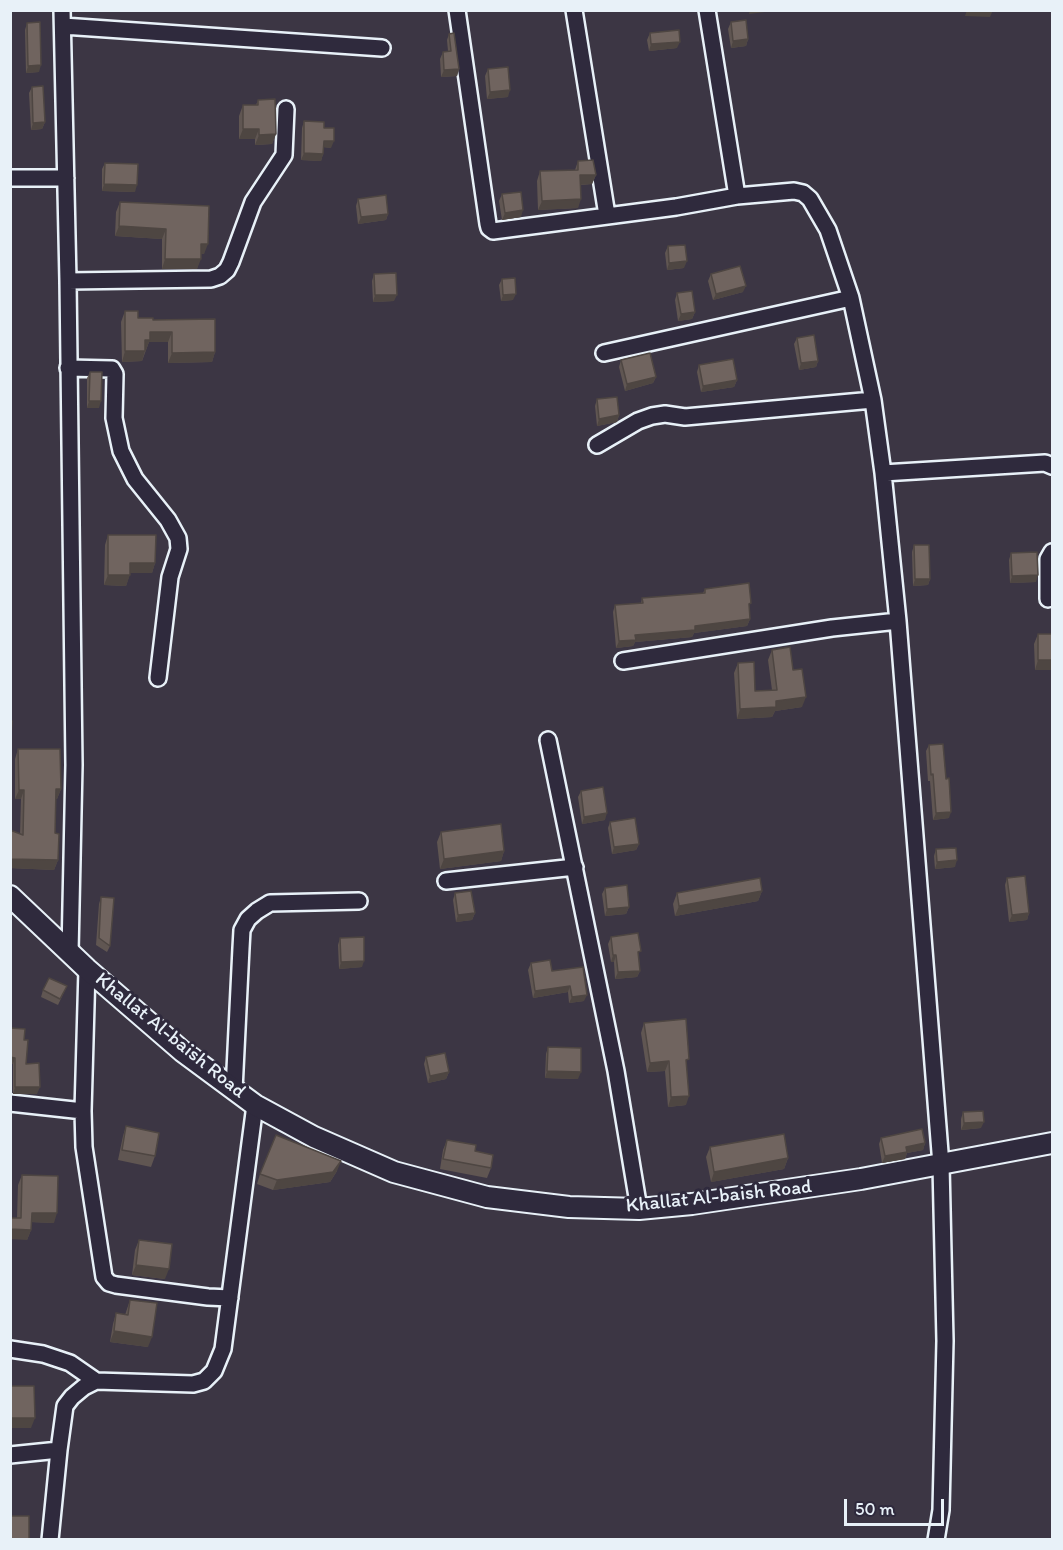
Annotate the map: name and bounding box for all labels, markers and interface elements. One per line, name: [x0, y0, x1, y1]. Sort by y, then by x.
street label: Khallat Al-baish Road: [90, 968, 250, 1104]
street label: Khallat Al-baish Road: [625, 1175, 813, 1219]
scale bar: [847, 1487, 948, 1525]
text: 50 m: [855, 1498, 895, 1520]

